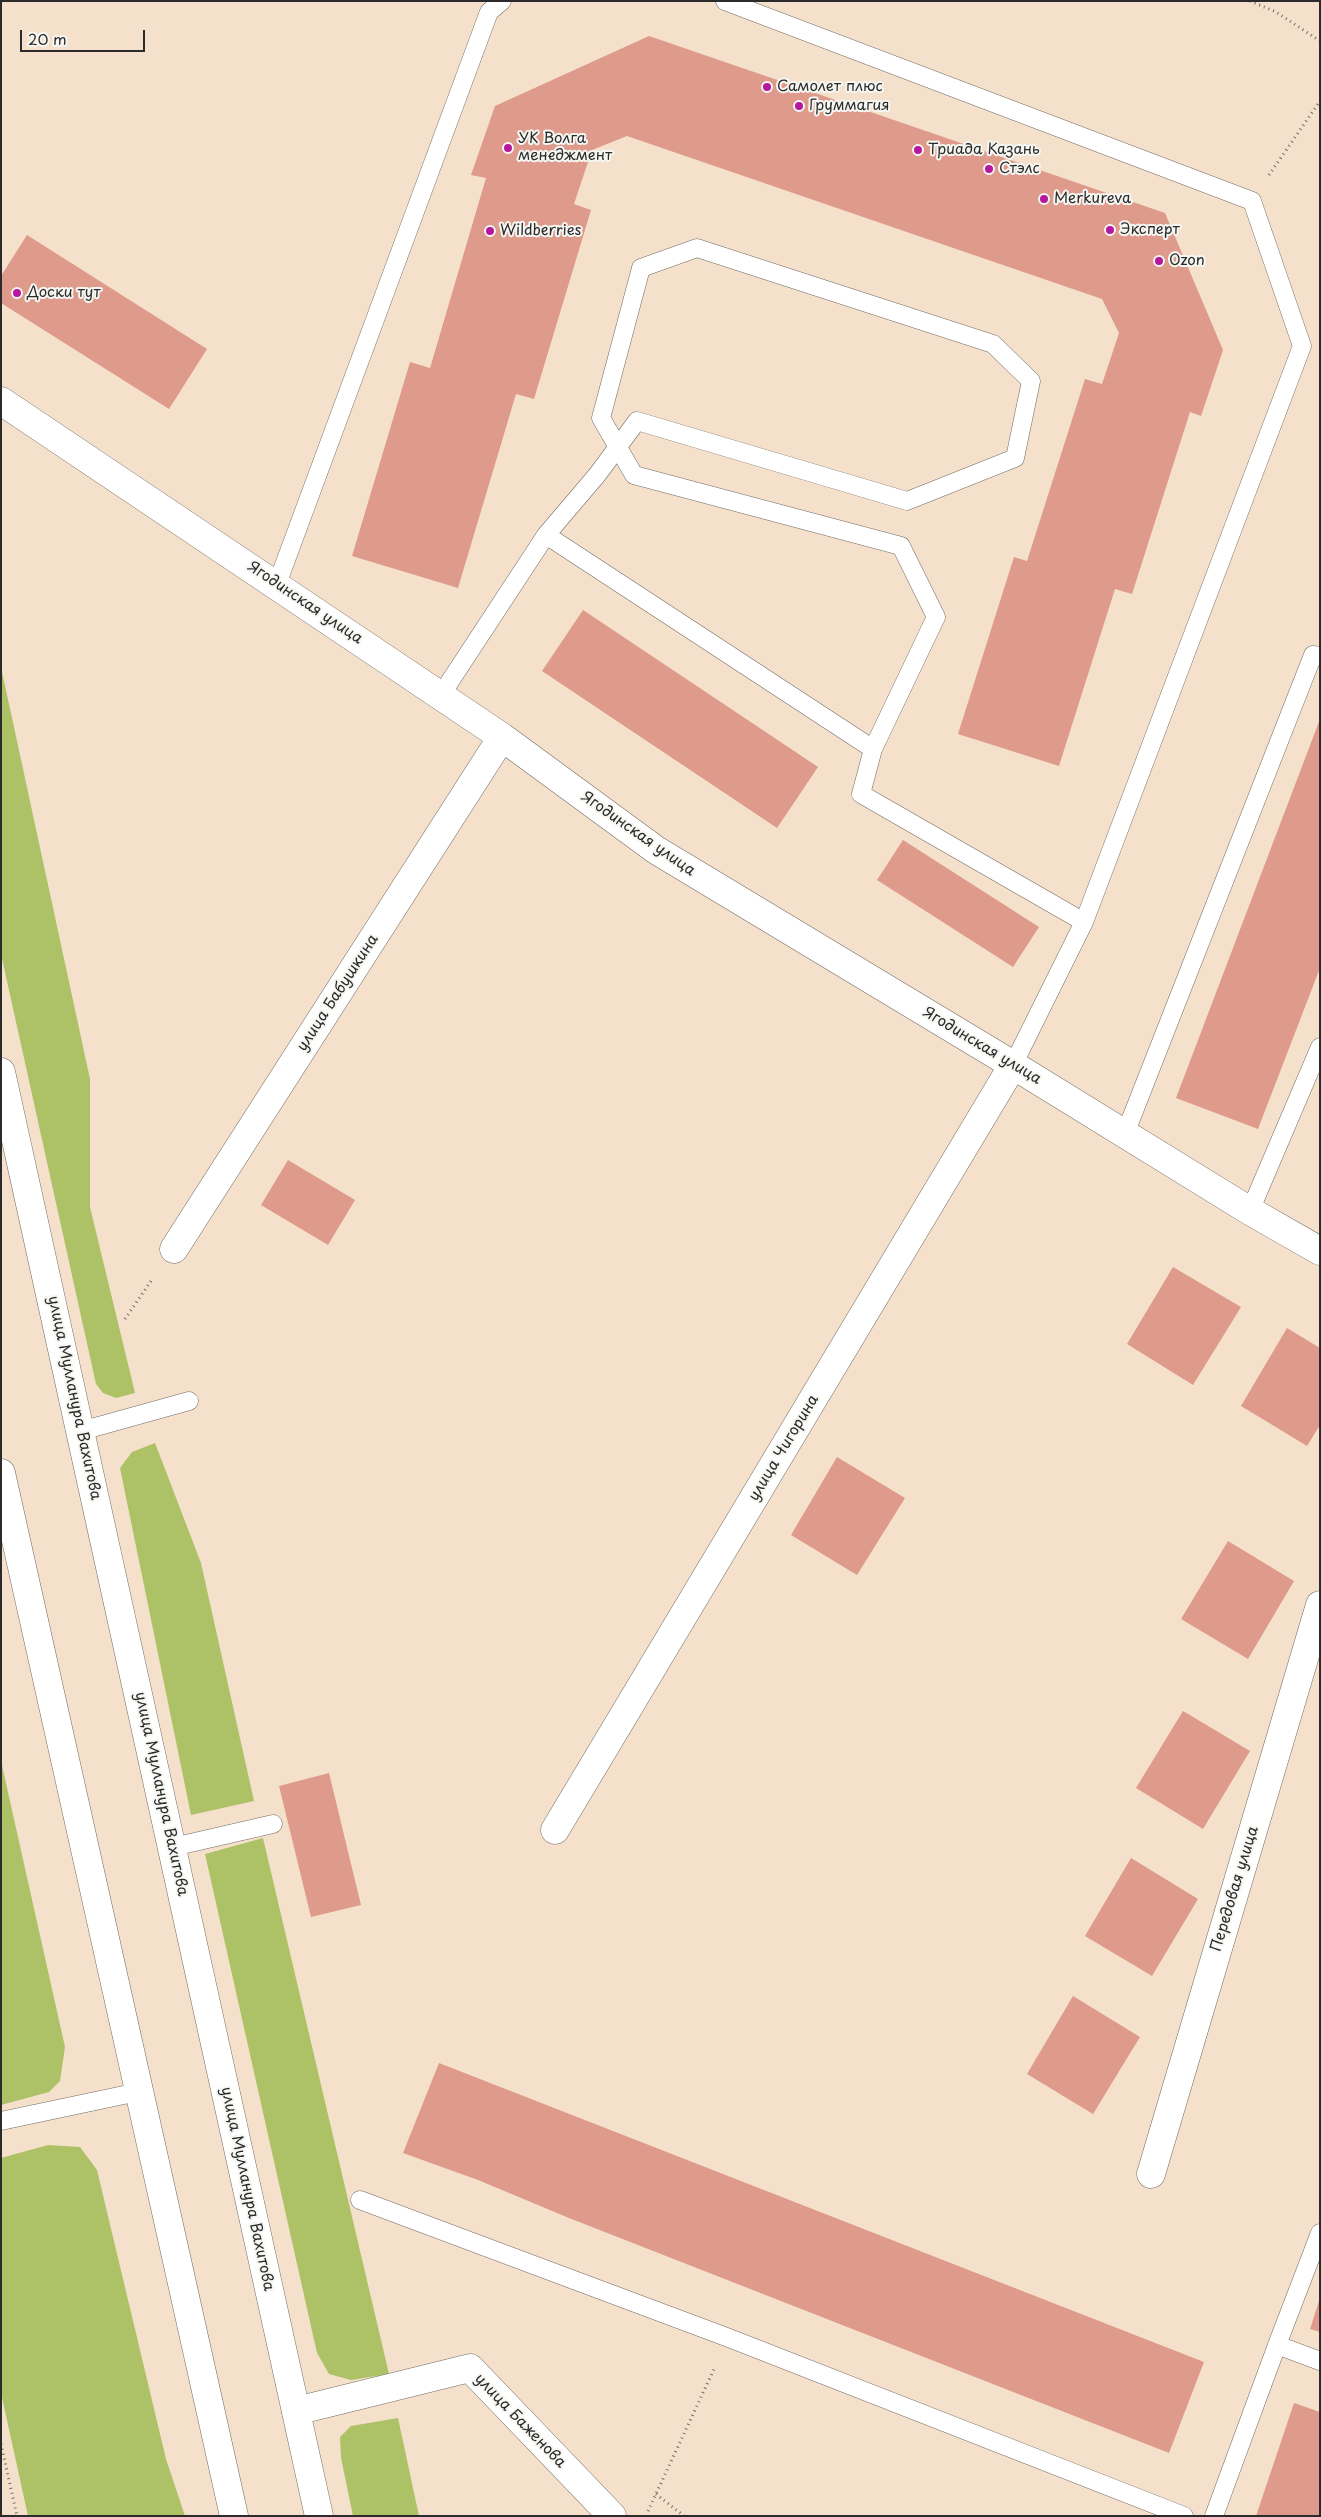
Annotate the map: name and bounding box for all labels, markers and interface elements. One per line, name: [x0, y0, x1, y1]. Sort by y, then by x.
scale bar: [22, 20, 148, 52]
text: 20 m: [28, 27, 67, 50]
place label: Самолет плюс: [777, 78, 883, 96]
marker: Самолет плюс: [761, 81, 773, 93]
place label: Груммагия: [809, 97, 889, 115]
marker: Груммагия: [793, 100, 805, 112]
place label: УК Волга менеджмент: [518, 130, 612, 165]
place label: Триада Казань: [928, 141, 1040, 159]
marker: УК Волга менеджмент: [502, 142, 514, 154]
marker: Триада Казань: [912, 144, 924, 156]
place label: Стэлс: [999, 160, 1040, 178]
marker: Стэлс: [983, 163, 995, 175]
place label: Merkureva: [1054, 190, 1131, 208]
marker: Merkureva: [1038, 193, 1050, 205]
place label: Эксперт: [1120, 221, 1180, 239]
place label: Wildberries: [500, 222, 581, 240]
marker: Эксперт: [1104, 224, 1116, 236]
marker: Wildberries: [484, 225, 496, 237]
place label: Ozon: [1169, 252, 1205, 270]
marker: Ozon: [1153, 255, 1165, 267]
place label: Доски тут: [27, 284, 101, 302]
marker: Доски тут: [11, 287, 23, 299]
street label: Ягодинская улица: [244, 558, 366, 648]
street label: Ягодинская улица: [578, 788, 698, 880]
street label: улица Бабушкина: [294, 931, 382, 1055]
street label: Ягодинская улица: [920, 1004, 1044, 1088]
street label: улица Мулланура Вахитова: [44, 1294, 104, 1502]
street label: улица Чигорина: [745, 1392, 823, 1504]
street label: улица Мулланура Вахитова: [131, 1690, 191, 1898]
street label: Передовая улица: [1207, 1824, 1263, 1954]
street label: улица Мулланура Вахитова: [217, 2085, 277, 2293]
street label: улица Баженова: [470, 2370, 570, 2472]

